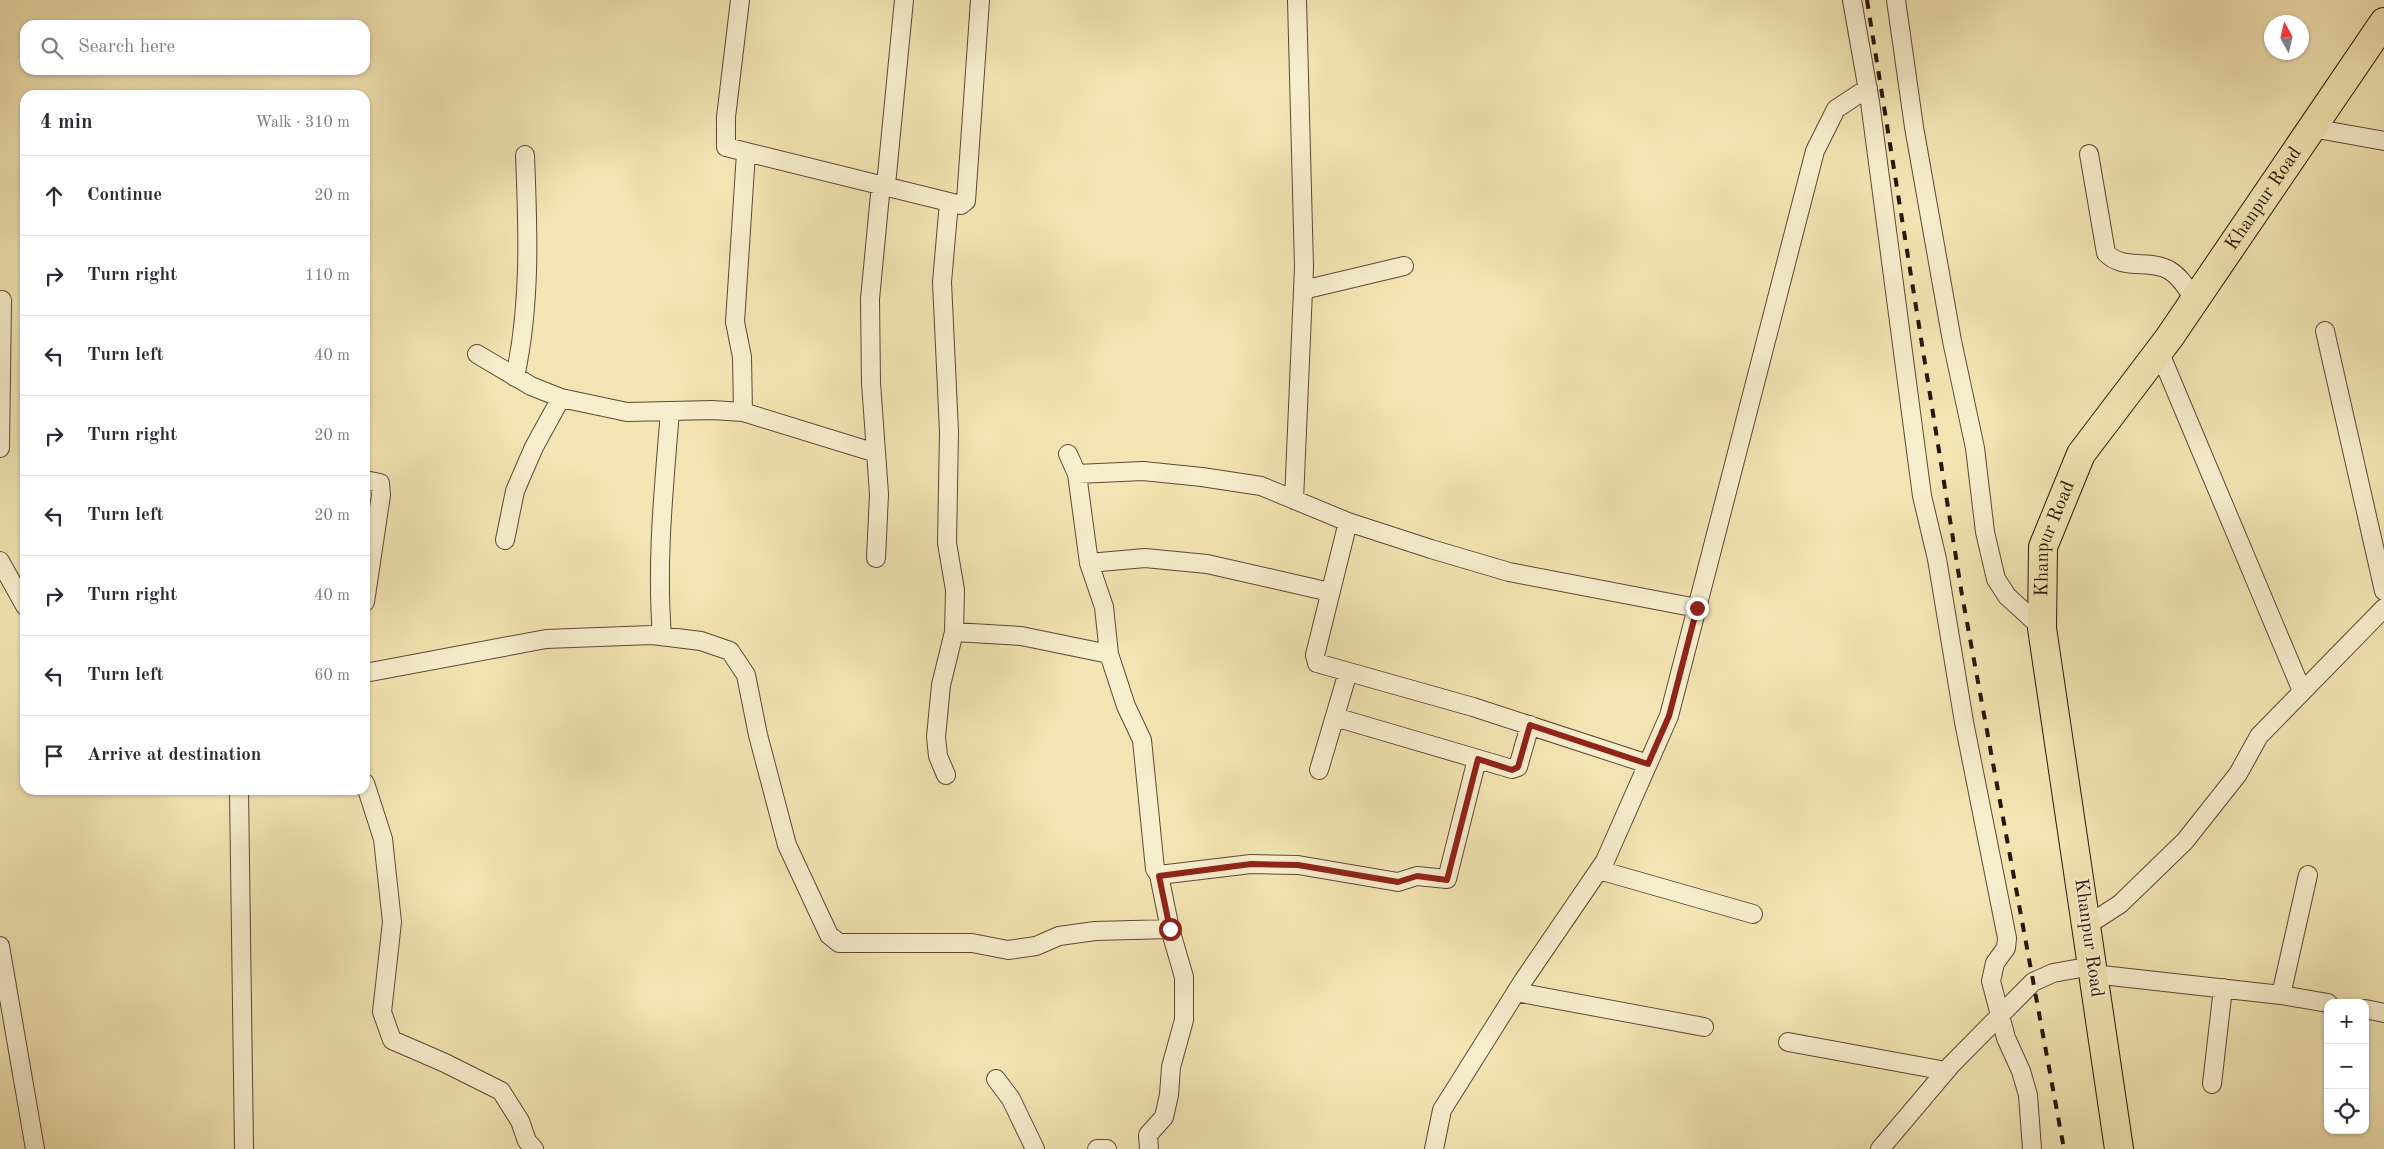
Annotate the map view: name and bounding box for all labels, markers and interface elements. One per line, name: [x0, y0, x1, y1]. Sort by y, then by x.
north arrow: [2264, 15, 2309, 60]
search box: [20, 20, 370, 75]
icon: search: [38, 34, 66, 62]
text: Search here: [78, 38, 175, 57]
text: 4 min: [40, 112, 93, 133]
text: Walk · 310 m: [255, 115, 350, 131]
street label: Khanpur Road: [2222, 144, 2305, 254]
icon: ahead: [40, 182, 68, 210]
text: Continue: [87, 186, 162, 205]
text: 20 m: [314, 188, 350, 204]
icon: right: [40, 262, 68, 290]
text: Turn right: [87, 266, 177, 285]
text: 110 m: [305, 268, 350, 284]
icon: left: [40, 342, 68, 370]
text: Turn left: [87, 346, 164, 365]
text: 40 m: [314, 348, 350, 364]
icon: right: [40, 422, 68, 450]
text: Turn right: [87, 426, 177, 445]
text: 20 m: [314, 428, 350, 444]
street label: Khanpur Road: [2033, 478, 2078, 597]
icon: left: [40, 502, 68, 530]
text: Turn left: [87, 506, 164, 525]
text: 20 m: [314, 508, 350, 524]
icon: right: [40, 582, 68, 610]
text: Turn right: [87, 586, 177, 605]
text: 40 m: [314, 588, 350, 604]
route end: [1686, 597, 1709, 620]
icon: left: [40, 662, 68, 690]
text: Turn left: [87, 666, 164, 685]
text: 60 m: [314, 668, 350, 684]
icon: arrive: [40, 742, 68, 770]
text: Arrive at destination: [87, 746, 261, 765]
street label: Khanpur Road: [2070, 877, 2106, 999]
route start: [1159, 918, 1182, 941]
map controls: [2324, 999, 2369, 1134]
button: +: [2324, 999, 2369, 1044]
button: −: [2324, 1044, 2369, 1089]
button: locate: [2324, 1089, 2369, 1134]

